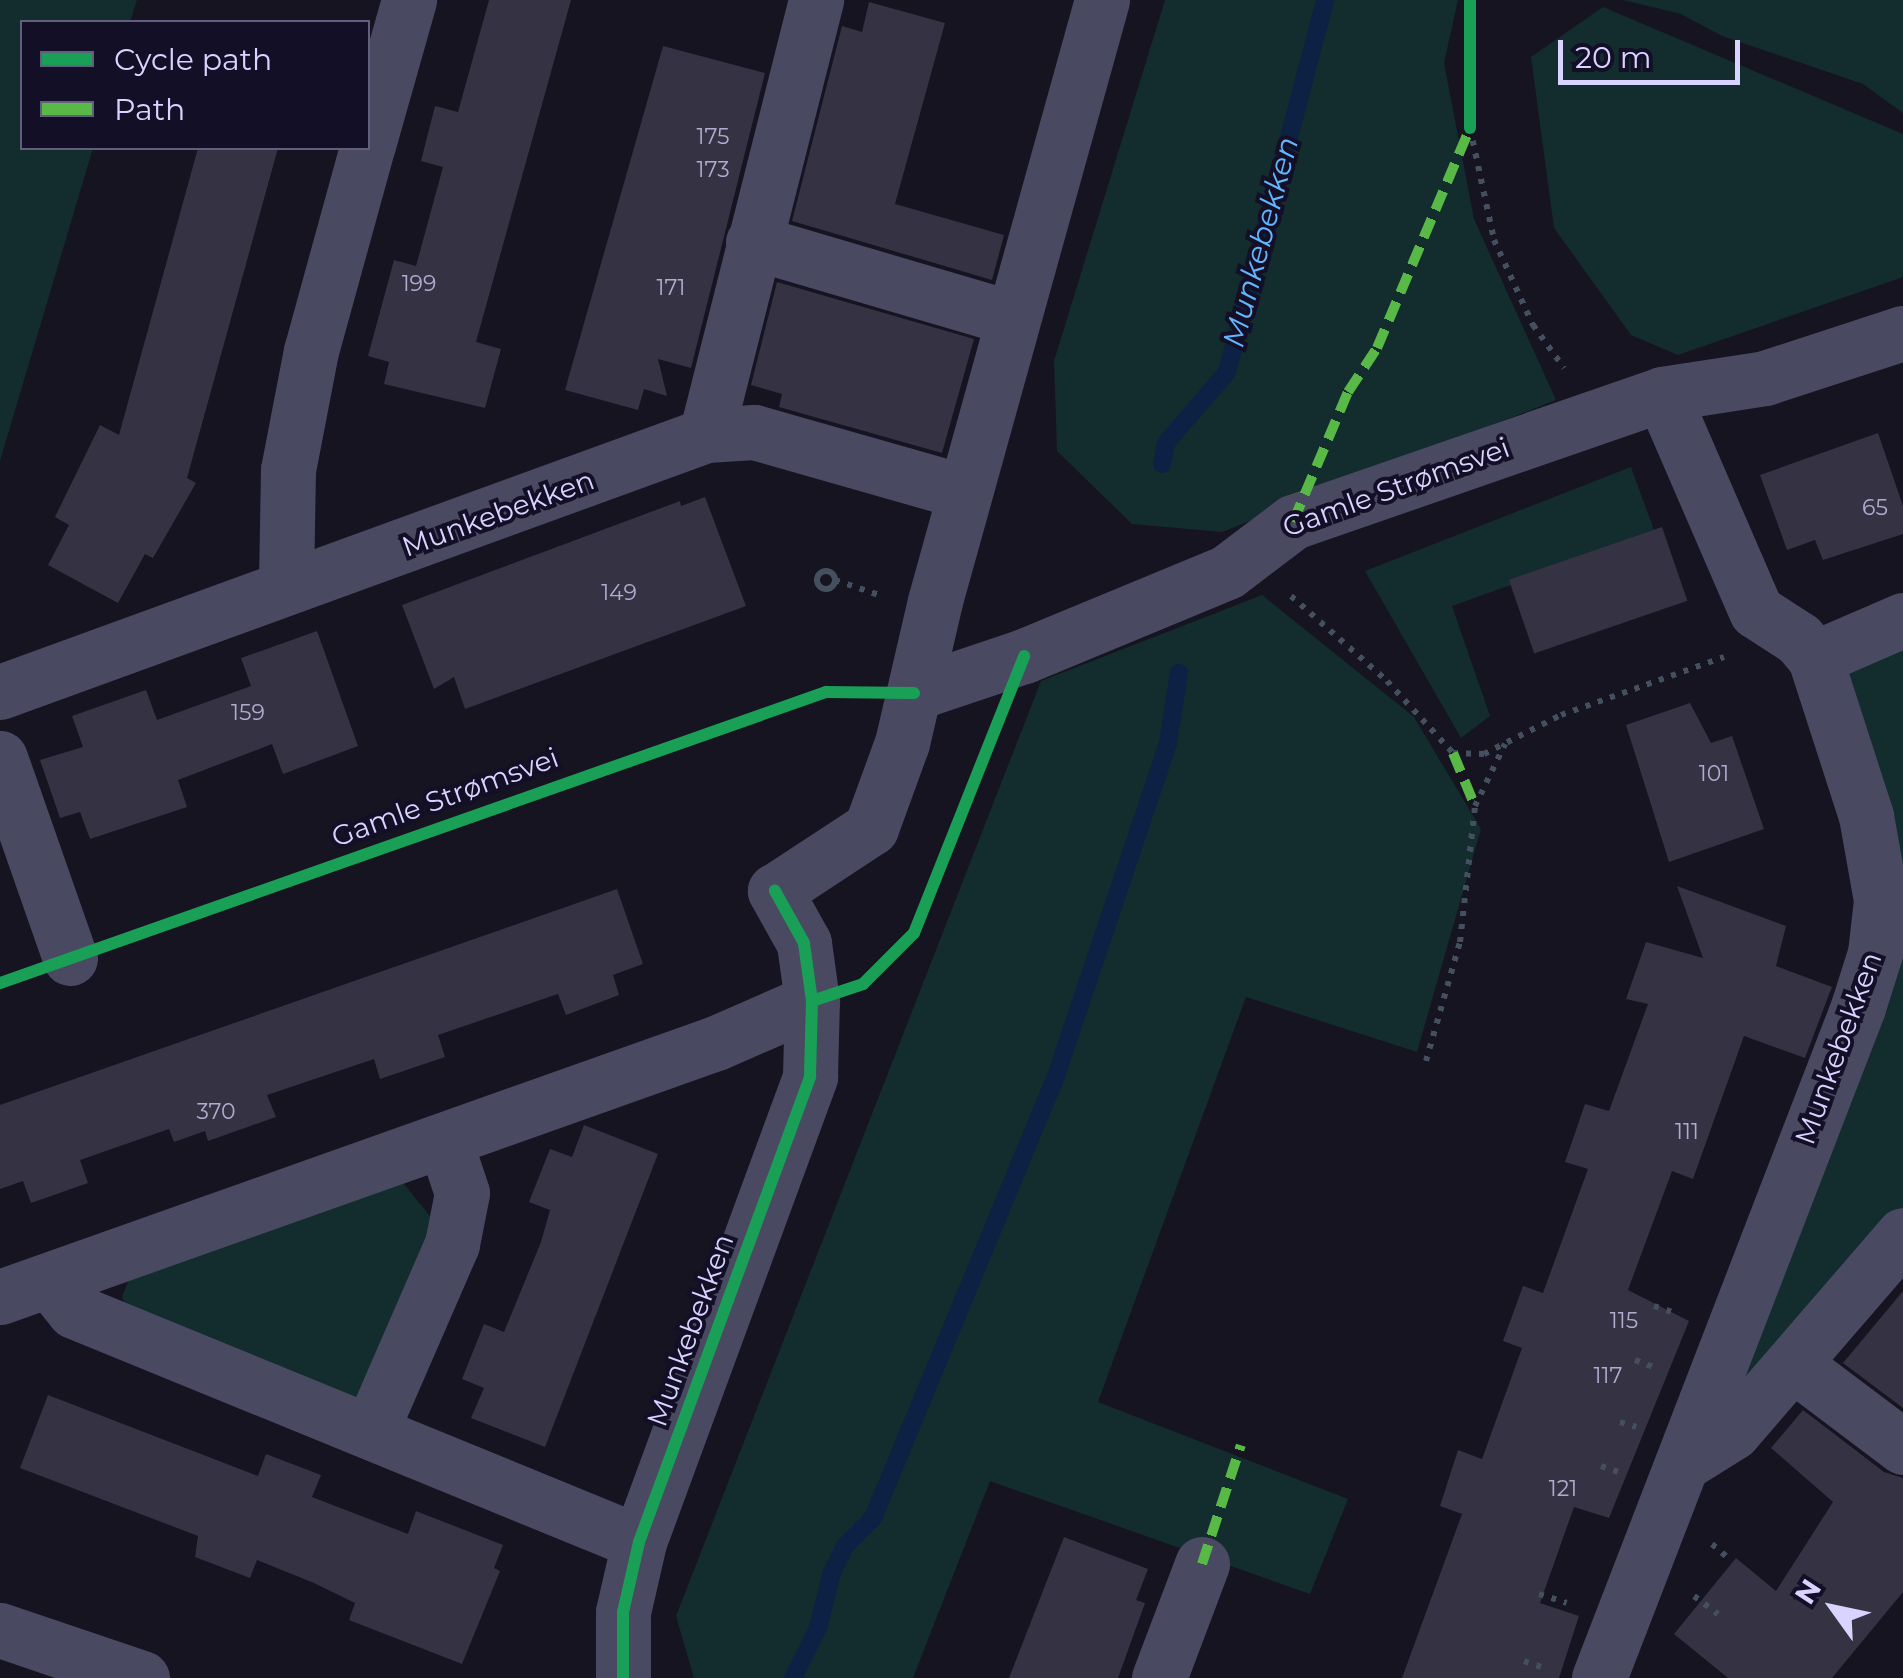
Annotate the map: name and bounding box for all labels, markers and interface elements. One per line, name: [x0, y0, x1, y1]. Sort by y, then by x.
legend: [20, 20, 370, 150]
scale bar: [1563, 20, 1746, 82]
text: 20 m: [1575, 39, 1652, 76]
text: Cycle path: [114, 41, 272, 78]
text: Path: [114, 91, 185, 128]
house number: 175: [697, 124, 729, 150]
water label: Munkebekken: [1216, 133, 1306, 351]
house number: 173: [696, 157, 730, 183]
house number: 199: [402, 271, 436, 297]
house number: 171: [656, 275, 686, 301]
street label: Gamle Strømsvei: [1278, 430, 1514, 544]
street label: Munkebekken: [397, 463, 599, 563]
house number: 65: [1862, 495, 1888, 521]
house number: 149: [601, 580, 637, 606]
house number: 159: [231, 700, 265, 726]
street label: Gamle Strømsvei: [327, 740, 563, 854]
house number: 101: [1699, 761, 1729, 787]
street label: Munkebekken: [1788, 947, 1888, 1149]
house number: 370: [196, 1099, 236, 1125]
house number: 111: [1675, 1119, 1699, 1145]
street label: Munkebekken: [640, 1229, 740, 1431]
house number: 115: [1610, 1308, 1638, 1334]
house number: 117: [1594, 1363, 1622, 1389]
house number: 121: [1549, 1476, 1577, 1502]
north arrow: [1783, 1558, 1883, 1658]
text: N: [1787, 1573, 1828, 1610]

